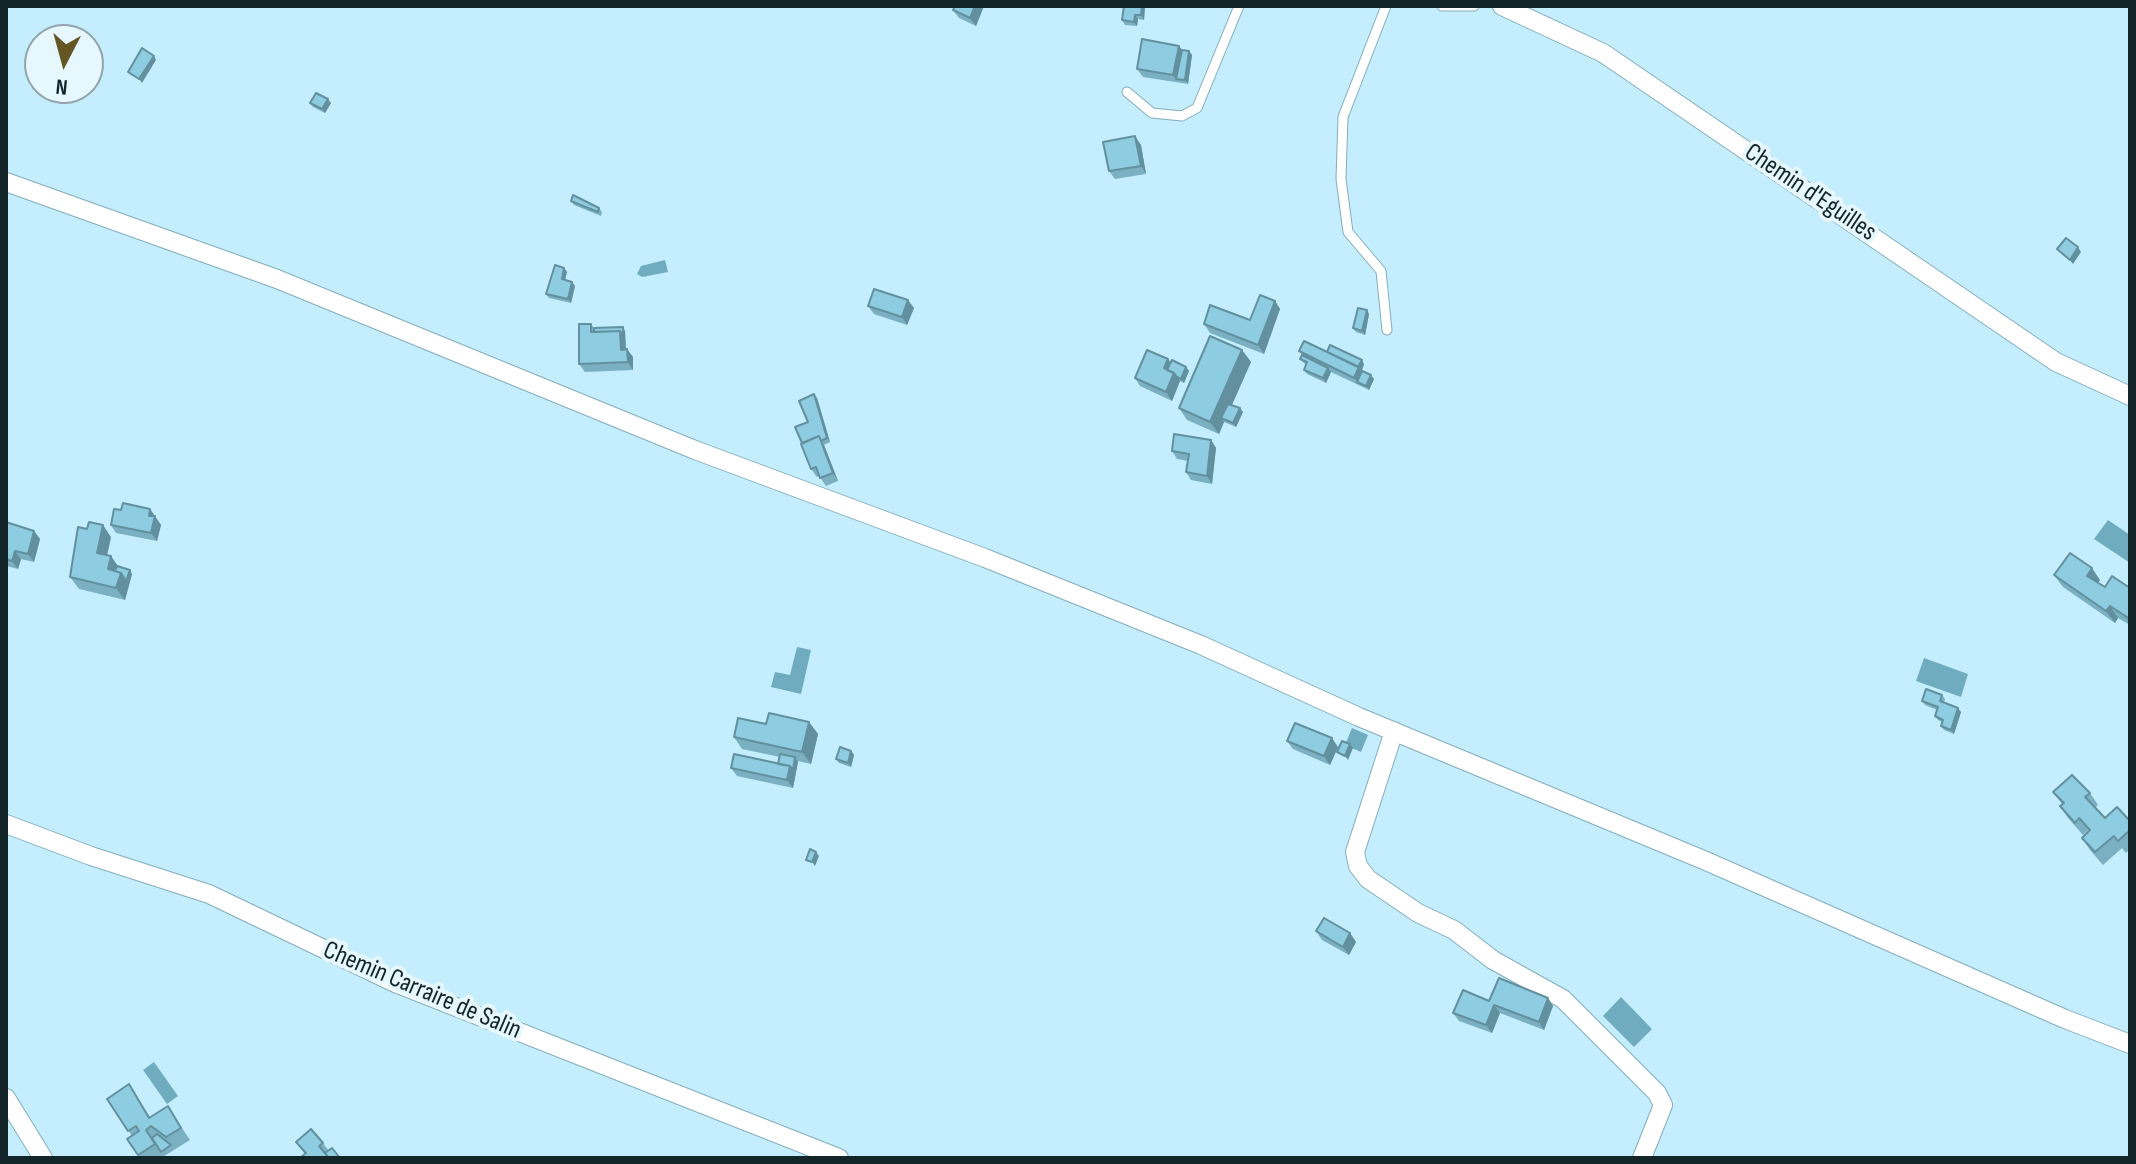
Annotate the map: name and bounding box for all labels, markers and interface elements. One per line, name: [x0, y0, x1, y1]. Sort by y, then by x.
north arrow: [24, 24, 104, 104]
text: N: [54, 72, 69, 100]
street label: Chemin d'Eguilles: [1738, 138, 1882, 248]
street label: Chemin Carraire de Salin: [318, 935, 526, 1047]

